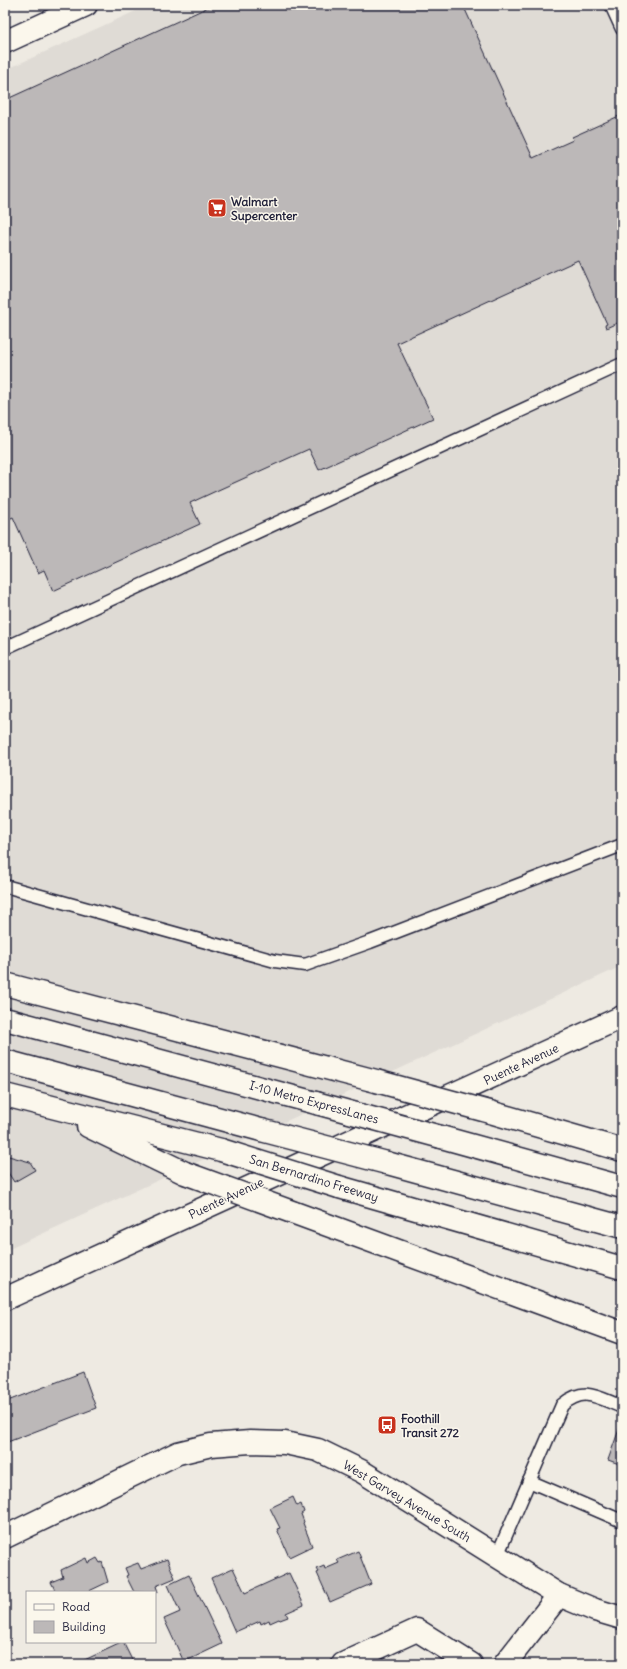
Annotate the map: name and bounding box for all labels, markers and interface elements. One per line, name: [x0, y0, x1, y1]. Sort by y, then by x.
place label: Walmart Supercenter: [231, 194, 297, 224]
supermarket icon: Walmart Supercenter: [206, 197, 228, 219]
street label: Puente Avenue: [481, 1040, 561, 1088]
street label: I-10 Metro ExpressLanes: [248, 1078, 380, 1126]
street label: San Bernardino Freeway: [248, 1151, 380, 1205]
street label: Puente Avenue: [186, 1174, 266, 1222]
place label: Foothill Transit 272: [401, 1411, 460, 1440]
bus stop icon: Foothill Transit 272: [376, 1414, 398, 1436]
street label: West Garvey Avenue South: [341, 1457, 474, 1545]
legend: [26, 1591, 156, 1643]
text: Road: [62, 1599, 90, 1614]
text: Building: [62, 1619, 106, 1634]

